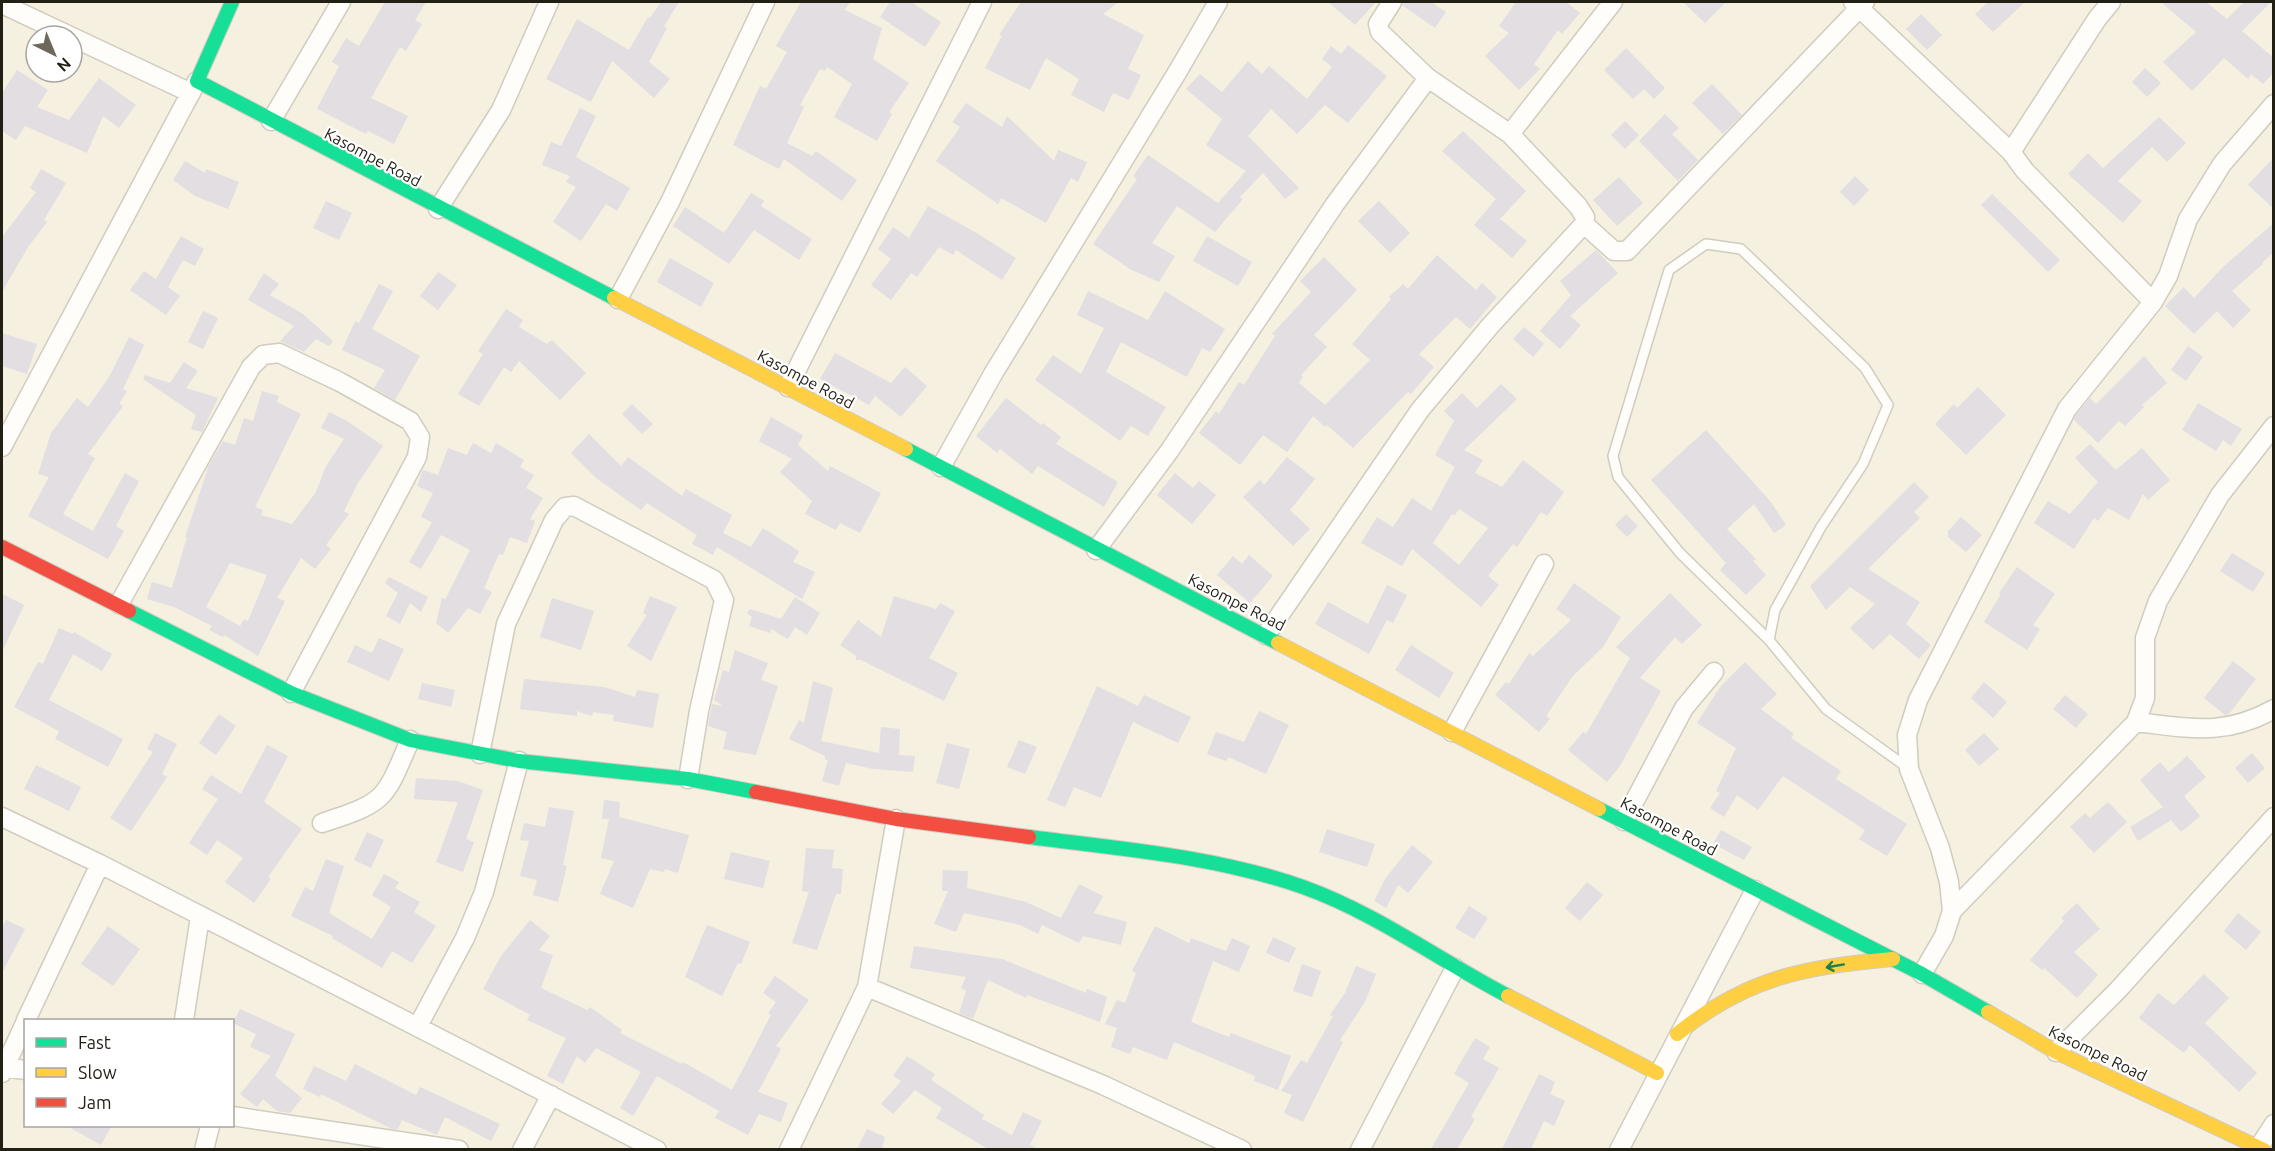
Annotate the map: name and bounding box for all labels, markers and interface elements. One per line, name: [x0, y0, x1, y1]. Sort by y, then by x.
north arrow: [24, 24, 84, 84]
text: N: [54, 54, 75, 76]
street label: Kasompe Road: [322, 124, 424, 190]
street label: Kasompe Road: [755, 346, 857, 412]
street label: Kasompe Road: [1185, 570, 1289, 634]
street label: Kasompe Road: [1618, 793, 1720, 859]
one-way arrow: [1825, 961, 1845, 972]
legend: [24, 1019, 234, 1127]
street label: Kasompe Road: [2046, 1021, 2150, 1085]
text: Fast: [78, 1032, 111, 1052]
text: Slow: [78, 1062, 117, 1082]
text: Jam: [78, 1092, 112, 1112]

